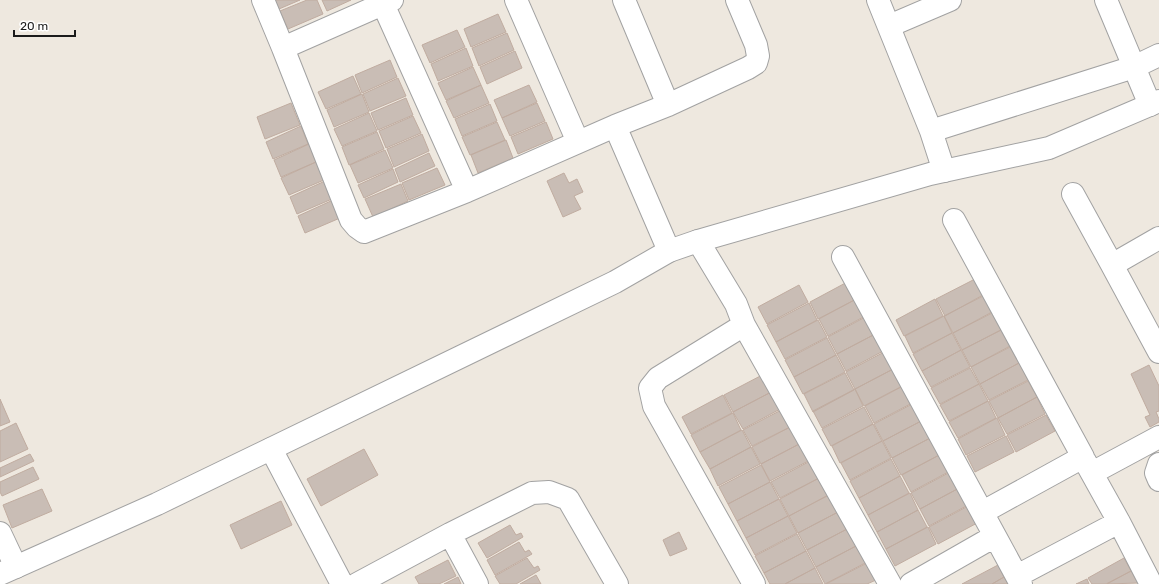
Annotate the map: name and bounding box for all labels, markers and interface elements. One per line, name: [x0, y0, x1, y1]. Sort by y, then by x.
scale bar: [14, 12, 75, 38]
text: 20 m: [20, 19, 48, 33]

